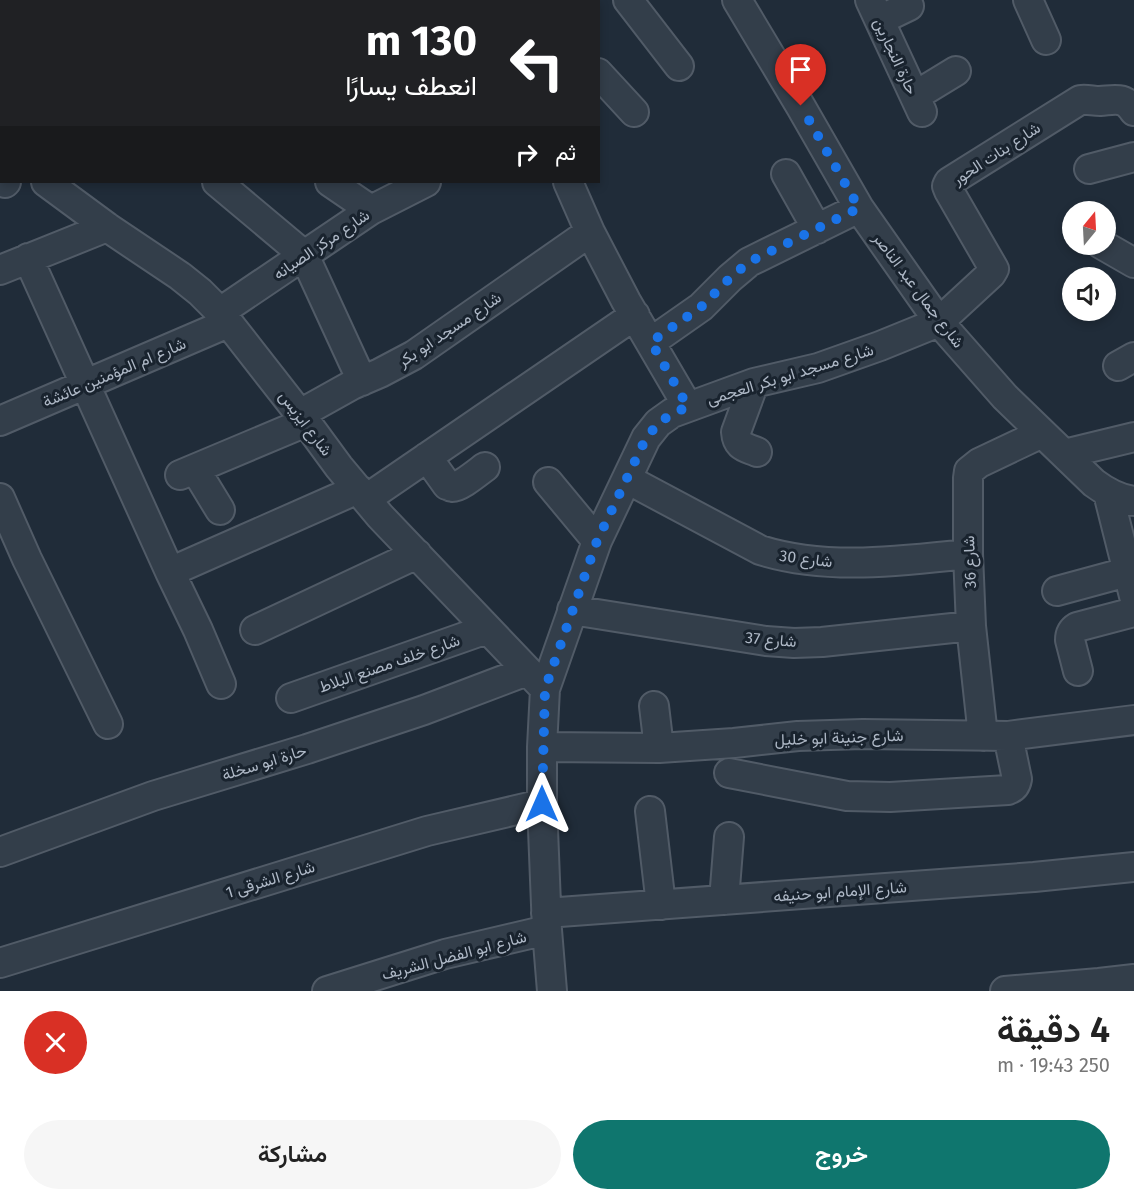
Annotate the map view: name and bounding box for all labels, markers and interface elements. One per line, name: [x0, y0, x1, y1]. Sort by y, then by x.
street label: حارة النجارين: [869, 15, 922, 98]
text: 130 m: [366, 16, 477, 66]
icon: left: [498, 24, 576, 102]
pin: [775, 44, 826, 106]
icon: arrive: [784, 53, 817, 86]
text: انعطف يسارًا: [345, 70, 477, 102]
street label: شارع بنات الحور: [948, 118, 1045, 191]
icon: right: [510, 138, 543, 171]
text: ثم: [555, 139, 576, 166]
north arrow: [1062, 201, 1116, 255]
map controls: [1062, 201, 1116, 321]
street label: شارع مركز الصيانه: [269, 205, 374, 285]
street label: شارع جمال عبد الناصر: [867, 228, 968, 353]
button: sound: [1062, 267, 1116, 321]
street label: شارع مسجد ابو بكر: [393, 288, 506, 373]
street label: شارع ام المؤمنين عائشة: [40, 334, 189, 413]
street label: شارع مسجد ابو بكر العجمى: [704, 340, 876, 411]
street label: شارع ايزيس: [273, 387, 336, 461]
street label: شارع 36: [959, 535, 982, 589]
street label: شارع 30: [778, 546, 834, 573]
street label: شارع 37: [744, 628, 797, 653]
street label: شارع خلف مصنع البلاط: [316, 630, 463, 698]
street label: شارع جنينة ابو خليل: [774, 726, 904, 751]
street label: حارة ابو سخلة: [220, 741, 309, 785]
position arrow: [510, 772, 574, 836]
street label: شارع الشرقى 1: [223, 857, 318, 904]
street label: شارع الإمام ابو حنيفه: [773, 877, 908, 908]
street label: شارع ابو الفضل الشريف: [380, 927, 529, 986]
text: 4 دقيقة: [997, 1008, 1110, 1052]
button: close: [24, 1011, 87, 1074]
text: 250 m · 19:43: [997, 1053, 1110, 1077]
button: مشاركة: [24, 1120, 561, 1189]
button: خروج: [573, 1120, 1110, 1189]

